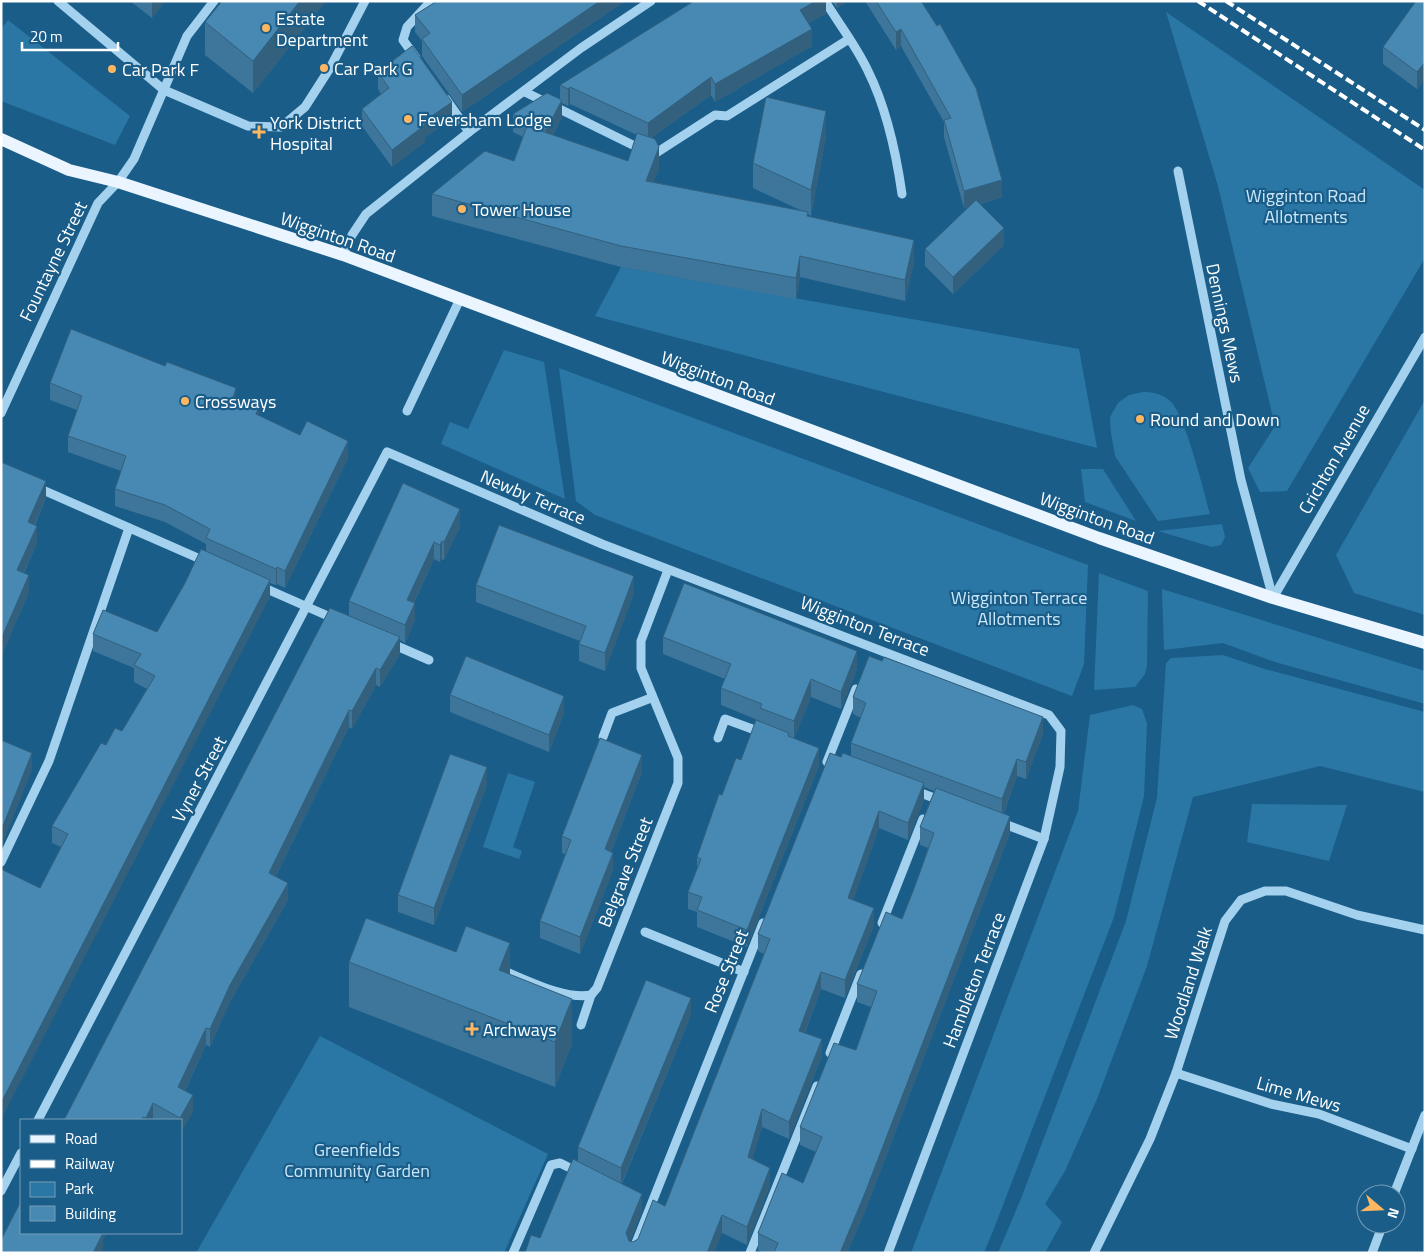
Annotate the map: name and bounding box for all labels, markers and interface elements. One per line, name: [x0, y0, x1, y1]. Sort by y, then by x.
place label: Estate Department: [276, 5, 368, 53]
scale bar: [22, 20, 119, 52]
marker: Estate Department: [260, 22, 272, 34]
text: 20 m: [30, 25, 63, 48]
place label: Car Park G: [334, 55, 413, 82]
place label: Car Park F: [122, 56, 199, 83]
marker: Car Park G: [318, 62, 330, 74]
marker: Car Park F: [106, 63, 118, 75]
place label: Feversham Lodge: [418, 106, 552, 133]
place label: York District Hospital: [270, 109, 362, 157]
marker: Feversham Lodge: [402, 113, 414, 125]
marker: York District Hospital: [252, 125, 266, 139]
park label: Wigginton Road Allotments: [1246, 182, 1366, 230]
street label: Fountayne Street: [12, 196, 94, 326]
place label: Tower House: [472, 196, 571, 223]
marker: Tower House: [456, 203, 468, 215]
street label: Wigginton Road: [277, 205, 399, 269]
street label: Dennings Mews: [1199, 261, 1251, 385]
street label: Wigginton Road: [657, 344, 779, 412]
place label: Crossways: [195, 388, 276, 415]
marker: Crossways: [179, 395, 191, 407]
street label: Crichton Avenue: [1292, 399, 1376, 519]
place label: Round and Down: [1150, 406, 1280, 433]
marker: Round and Down: [1134, 413, 1146, 425]
street label: Newby Terrace: [476, 463, 590, 531]
street label: Wigginton Road: [1036, 485, 1158, 551]
park label: Wigginton Terrace Allotments: [951, 584, 1087, 632]
street label: Wigginton Terrace: [796, 589, 934, 663]
street label: Vyner Street: [165, 730, 233, 827]
street label: Belgrave Street: [591, 812, 660, 931]
street label: Hambleton Terrace: [936, 908, 1012, 1052]
street label: Woodland Walk: [1157, 922, 1219, 1043]
street label: Rose Street: [697, 924, 755, 1017]
place label: Archways: [483, 1016, 557, 1043]
marker: Archways: [465, 1022, 479, 1036]
street label: Lime Mews: [1254, 1069, 1344, 1119]
legend: [20, 1119, 182, 1234]
text: Road: [65, 1127, 97, 1150]
park label: Greenfields Community Garden: [284, 1136, 430, 1184]
text: Railway: [65, 1152, 115, 1175]
text: Park: [65, 1177, 94, 1200]
north arrow: [1356, 1184, 1406, 1234]
text: Building: [65, 1202, 116, 1225]
text: N: [1382, 1205, 1405, 1221]

